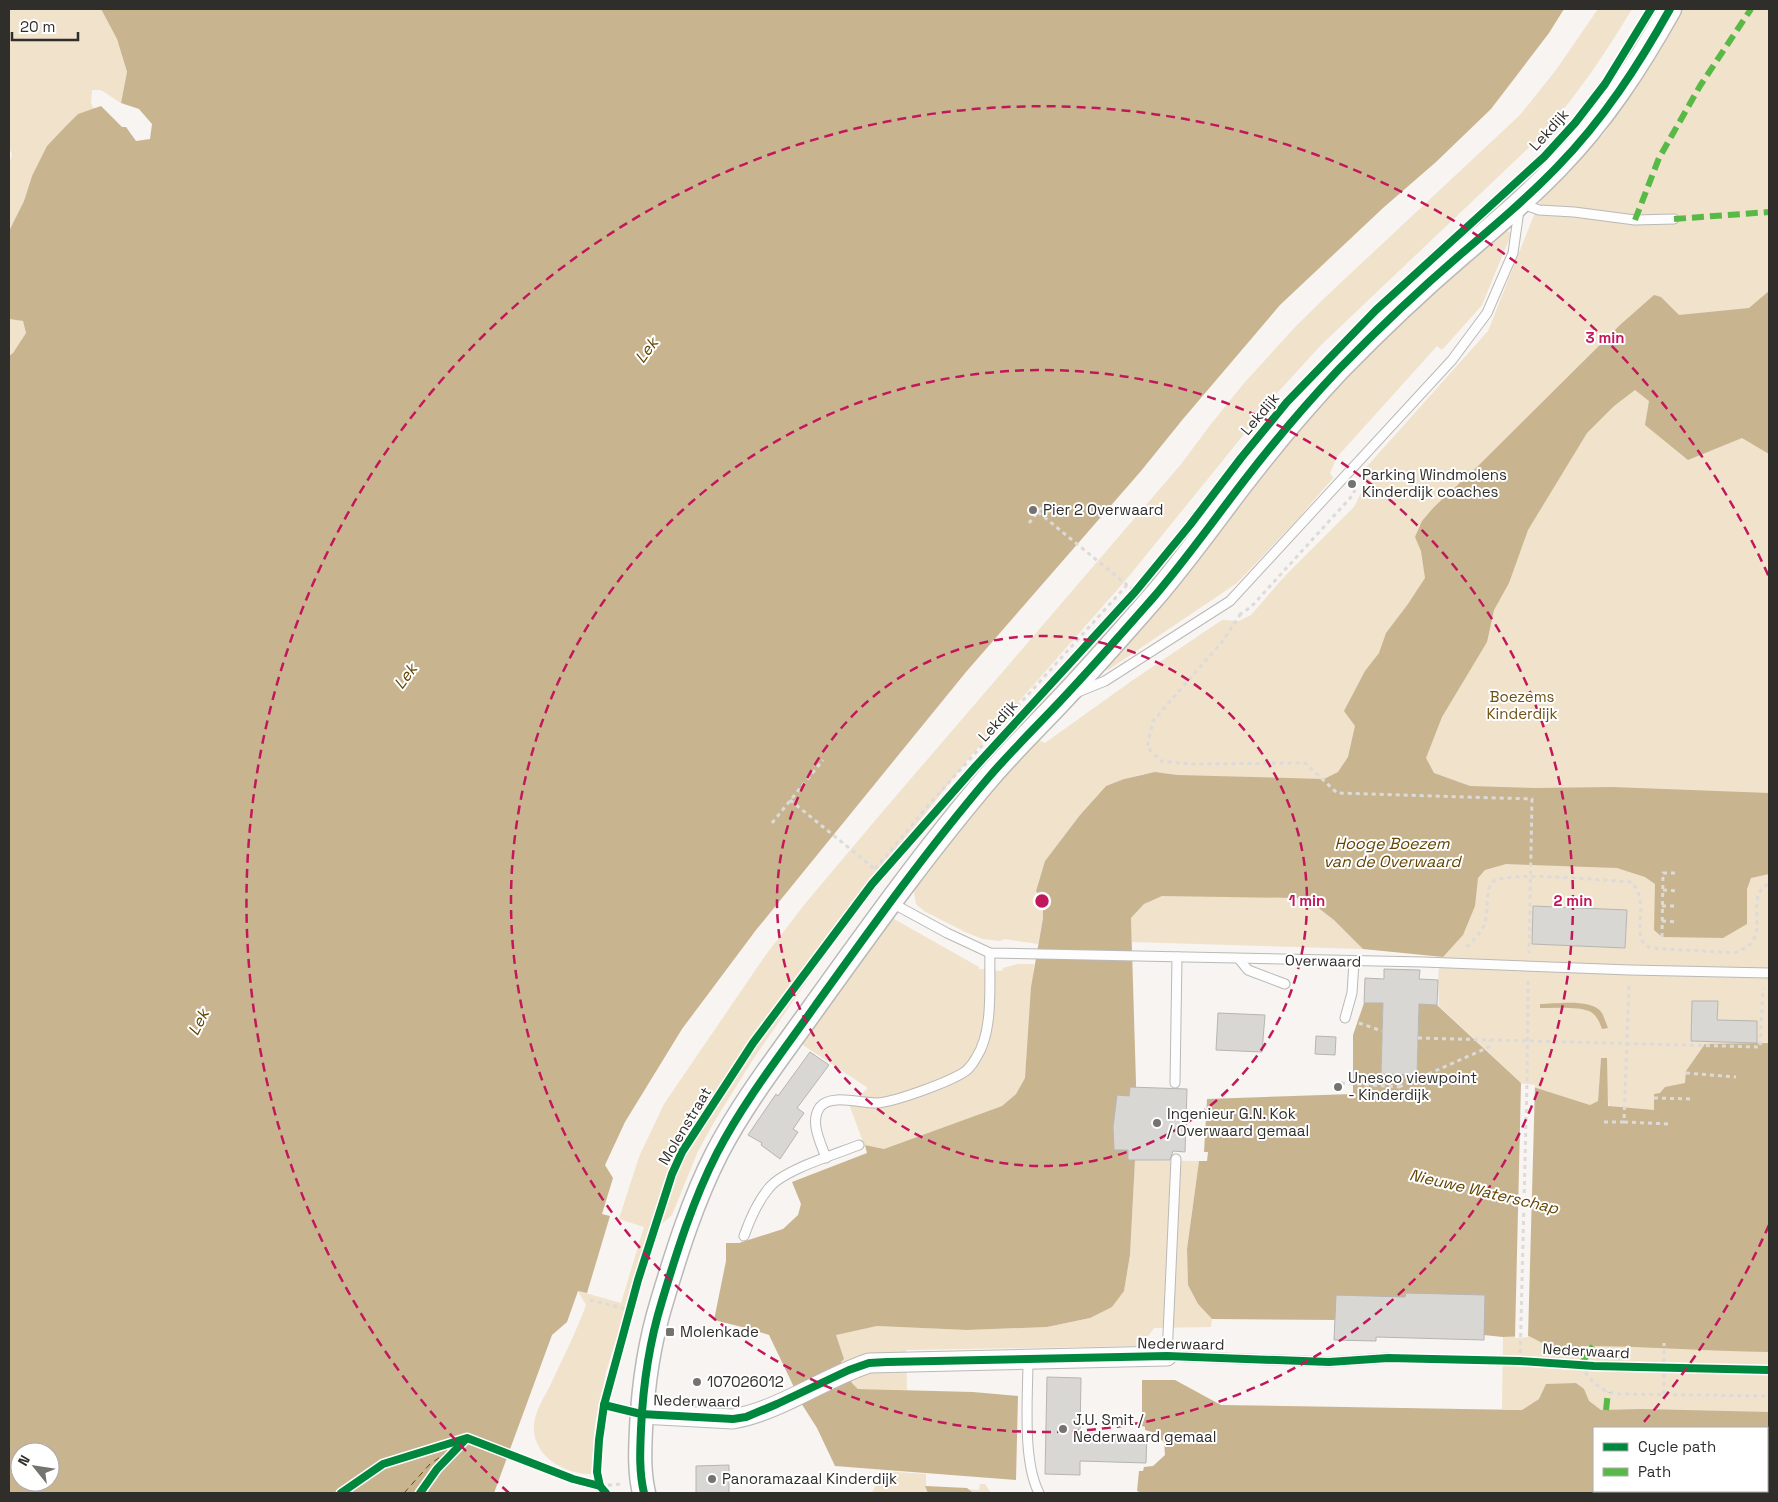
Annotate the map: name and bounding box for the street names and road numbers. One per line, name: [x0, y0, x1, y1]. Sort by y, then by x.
street label: Lekdijk: [1525, 105, 1572, 155]
street label: Lekdijk: [1236, 388, 1283, 439]
street label: Lekdijk: [974, 696, 1021, 746]
street label: Overwaard: [1285, 950, 1361, 971]
street label: Molenstraat: [654, 1083, 715, 1168]
street label: Nederwaard: [1137, 1333, 1225, 1354]
street label: Nederwaard: [1542, 1339, 1630, 1362]
street label: Nederwaard: [653, 1390, 741, 1411]

